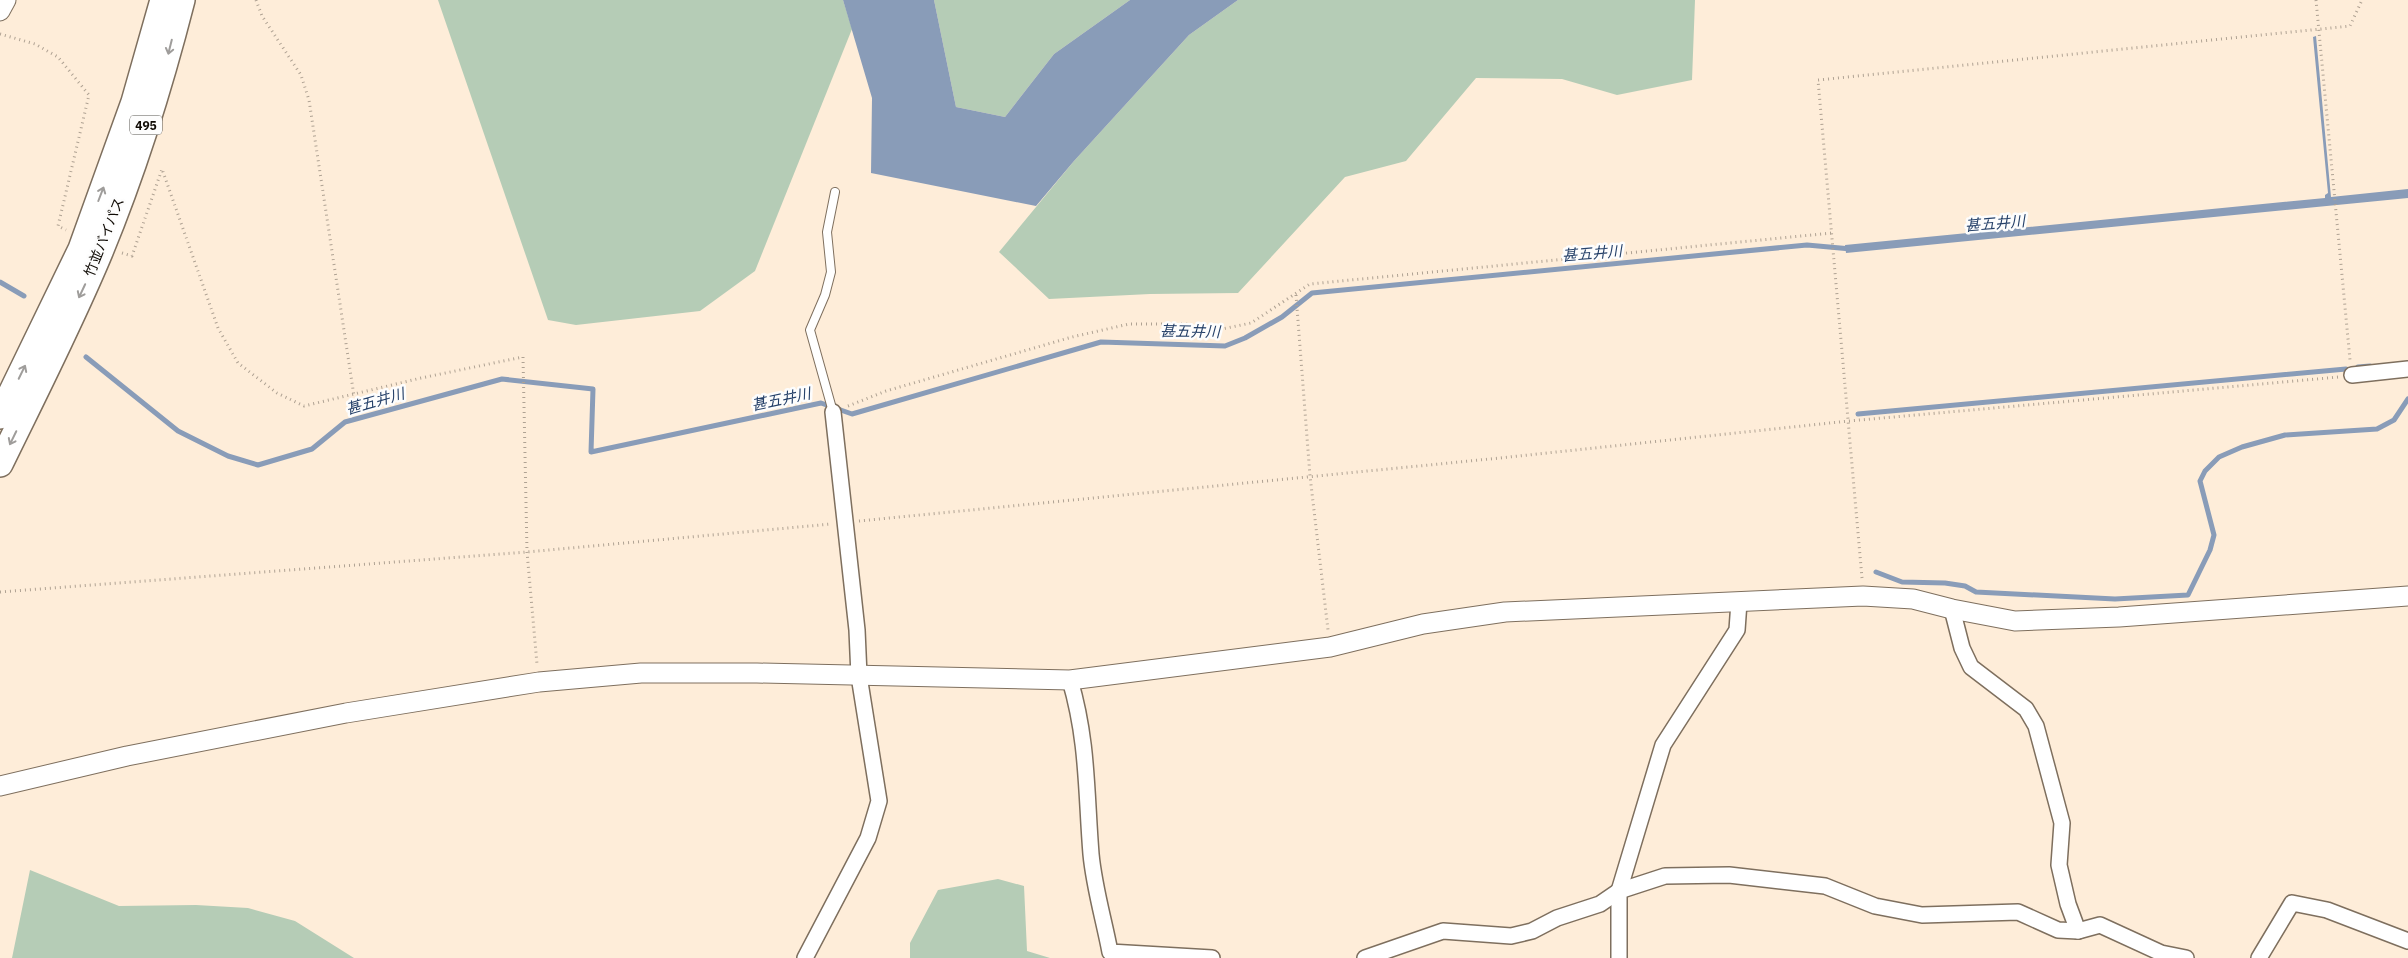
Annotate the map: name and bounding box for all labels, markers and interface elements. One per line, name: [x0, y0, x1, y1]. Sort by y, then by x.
one-way arrow: [165, 39, 174, 55]
road number: 495: [130, 116, 162, 134]
one-way arrow: [97, 187, 107, 202]
street label: 竹並バイパス: [80, 195, 128, 279]
water label: 甚五井川: [1964, 211, 2028, 235]
water label: 甚五井川: [1561, 241, 1625, 265]
one-way arrow: [77, 283, 86, 298]
water label: 甚五井川: [1160, 321, 1222, 341]
one-way arrow: [17, 365, 27, 380]
water label: 甚五井川: [344, 383, 408, 418]
water label: 甚五井川: [750, 383, 814, 415]
one-way arrow: [7, 430, 17, 445]

